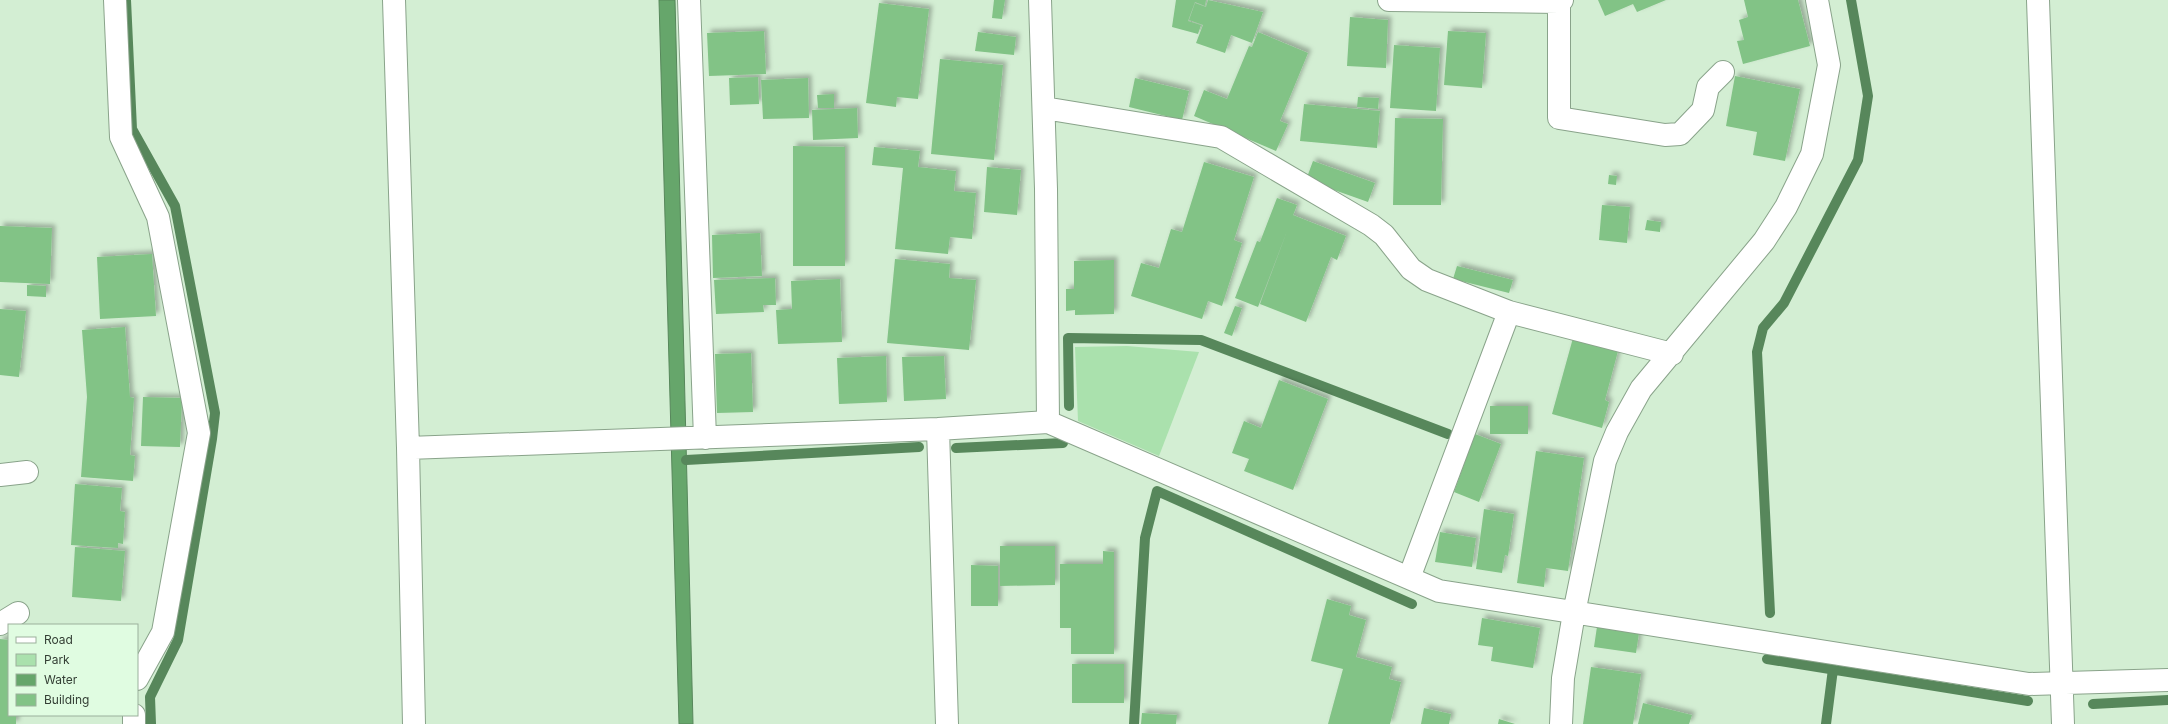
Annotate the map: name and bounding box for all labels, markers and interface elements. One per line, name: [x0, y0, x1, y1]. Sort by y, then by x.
legend: [8, 624, 138, 716]
text: Road: [44, 632, 73, 647]
text: Park: [44, 652, 70, 667]
text: Water: [44, 672, 78, 687]
text: Building: [44, 692, 89, 707]

